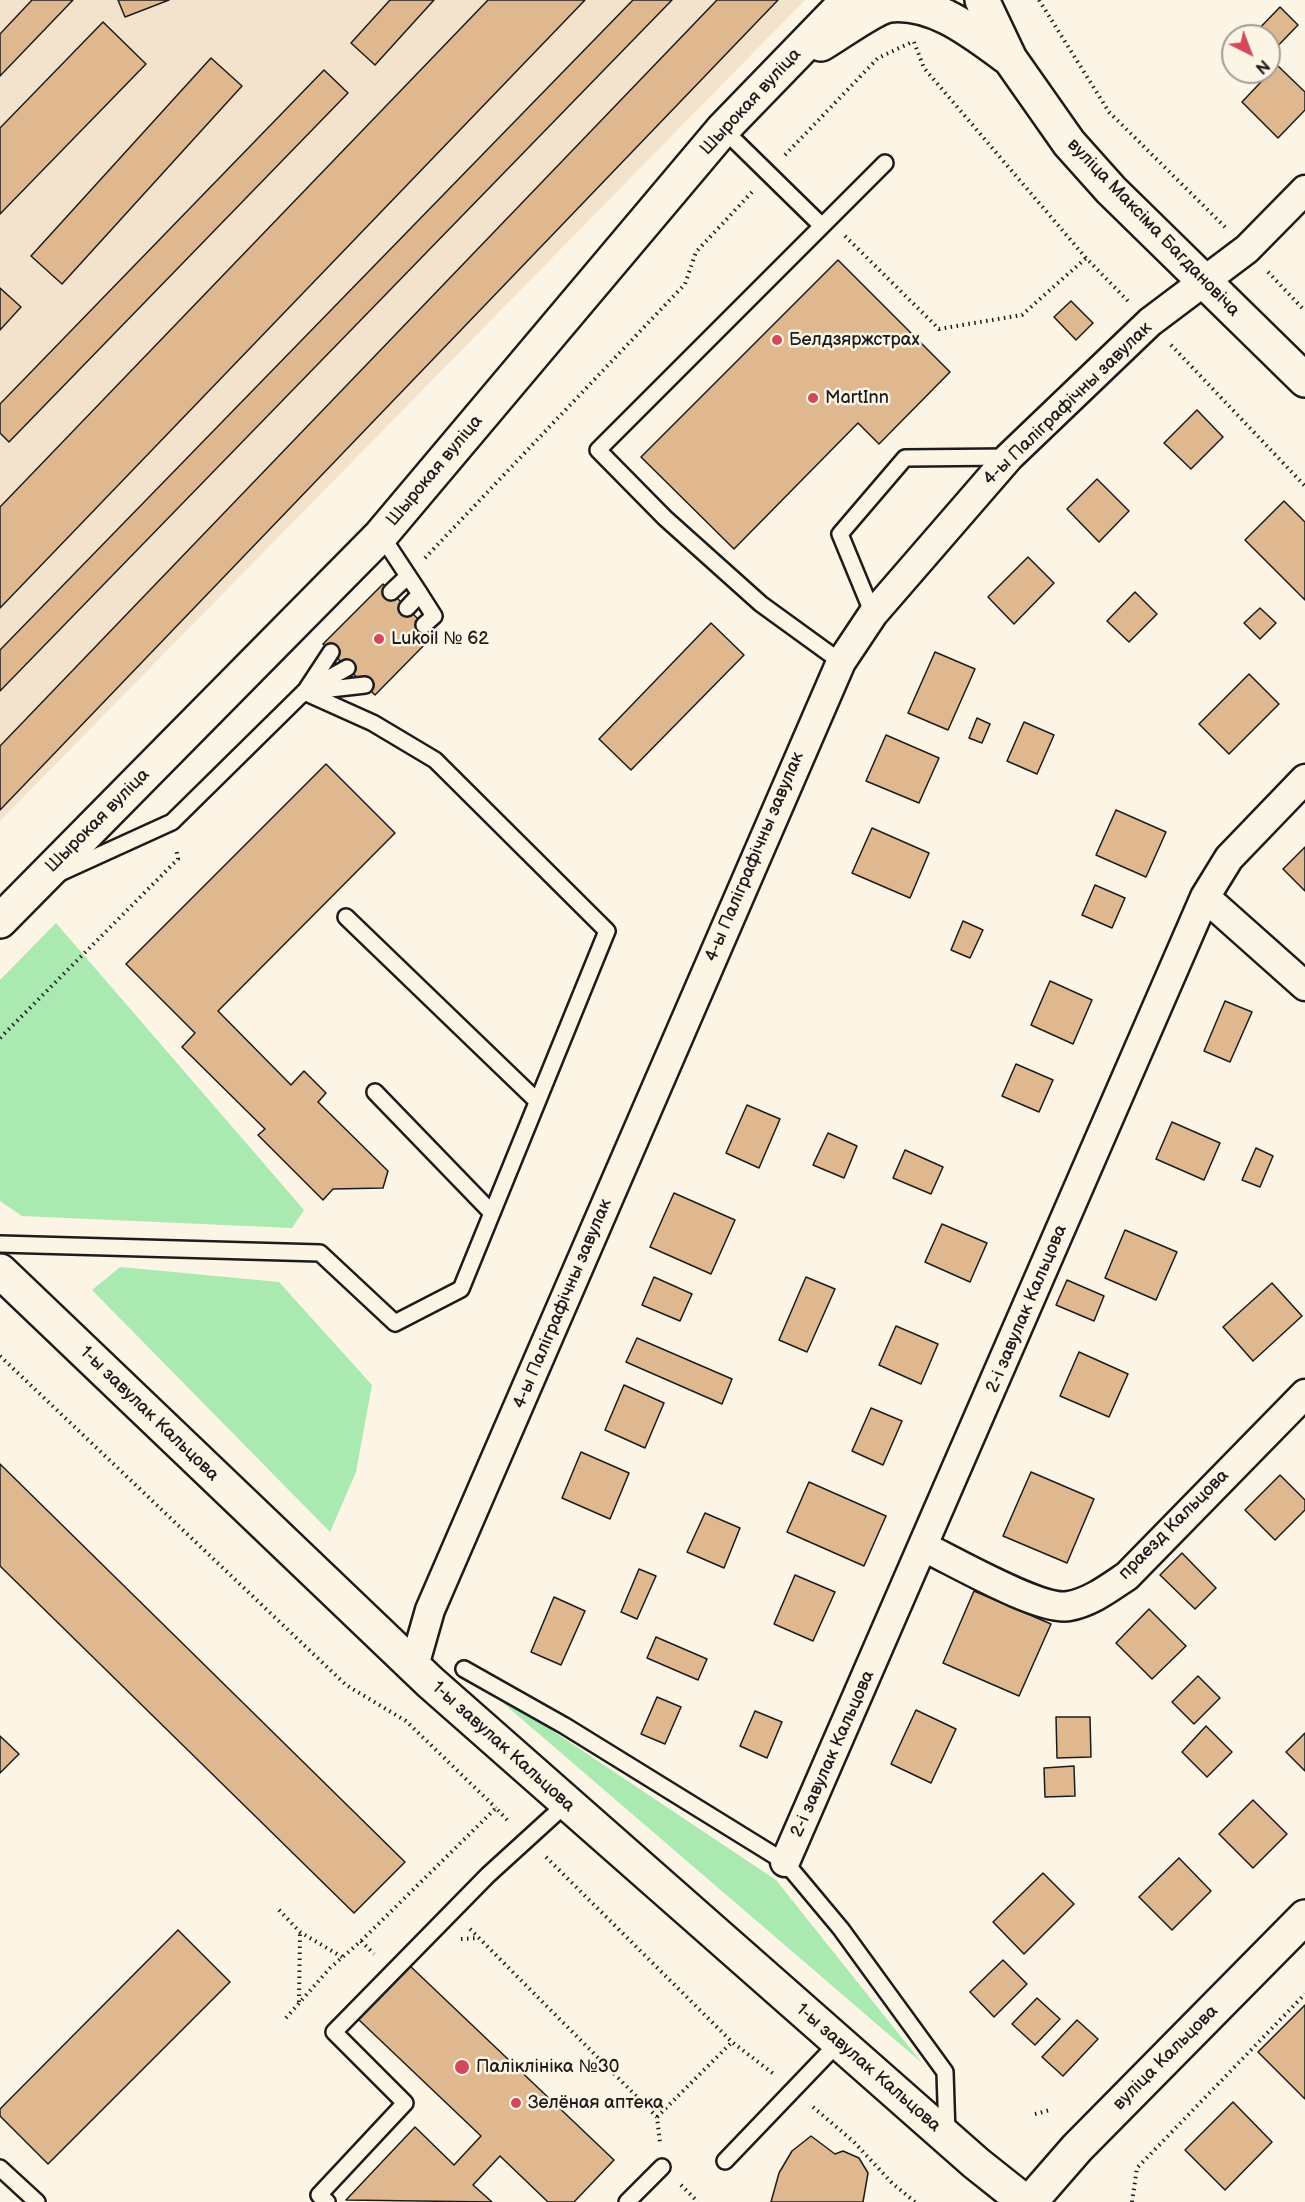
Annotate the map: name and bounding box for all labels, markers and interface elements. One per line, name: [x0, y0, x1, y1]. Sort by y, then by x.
north arrow: [1221, 24, 1281, 84]
street label: Шырокая вуліца: [696, 44, 806, 160]
text: N: [1251, 55, 1273, 77]
street label: вуліца Максіма Багдановіча: [1062, 134, 1244, 322]
street label: 4-ы Паліграфічны завулак: [979, 318, 1157, 490]
place label: Белдзяржстрах: [789, 329, 920, 351]
marker: Белдзяржстрах: [770, 333, 784, 347]
place label: MartInn: [825, 387, 889, 409]
marker: MartInn: [806, 391, 820, 405]
street label: Шырокая вуліца: [382, 411, 488, 531]
place label: Lukoil № 62: [391, 628, 489, 650]
marker: Lukoil № 62: [372, 632, 386, 646]
street label: 4-ы Паліграфічны завулак: [701, 749, 809, 965]
street label: Шырокая вуліца: [41, 764, 155, 878]
street label: 4-ы Паліграфічны завулак: [509, 1196, 617, 1412]
street label: 2-і завулак Кальцова: [982, 1222, 1072, 1396]
street label: 1-ы завулак Кальцова: [75, 1342, 223, 1486]
street label: праезд Кальцова: [1114, 1465, 1234, 1585]
street label: 2-і завулак Кальцова: [786, 1667, 880, 1841]
street label: 1-ы завулак Кальцова: [427, 1677, 579, 1817]
street label: 1-ы завулак Кальцова: [791, 1999, 945, 2137]
street label: вуліца Кальцова: [1109, 2001, 1223, 2115]
place label: Паліклініка №30: [476, 2056, 619, 2078]
marker: Паліклініка №30: [453, 2058, 471, 2076]
place label: Зелёная аптека: [528, 2092, 664, 2114]
marker: Зелёная аптека: [509, 2096, 523, 2110]

